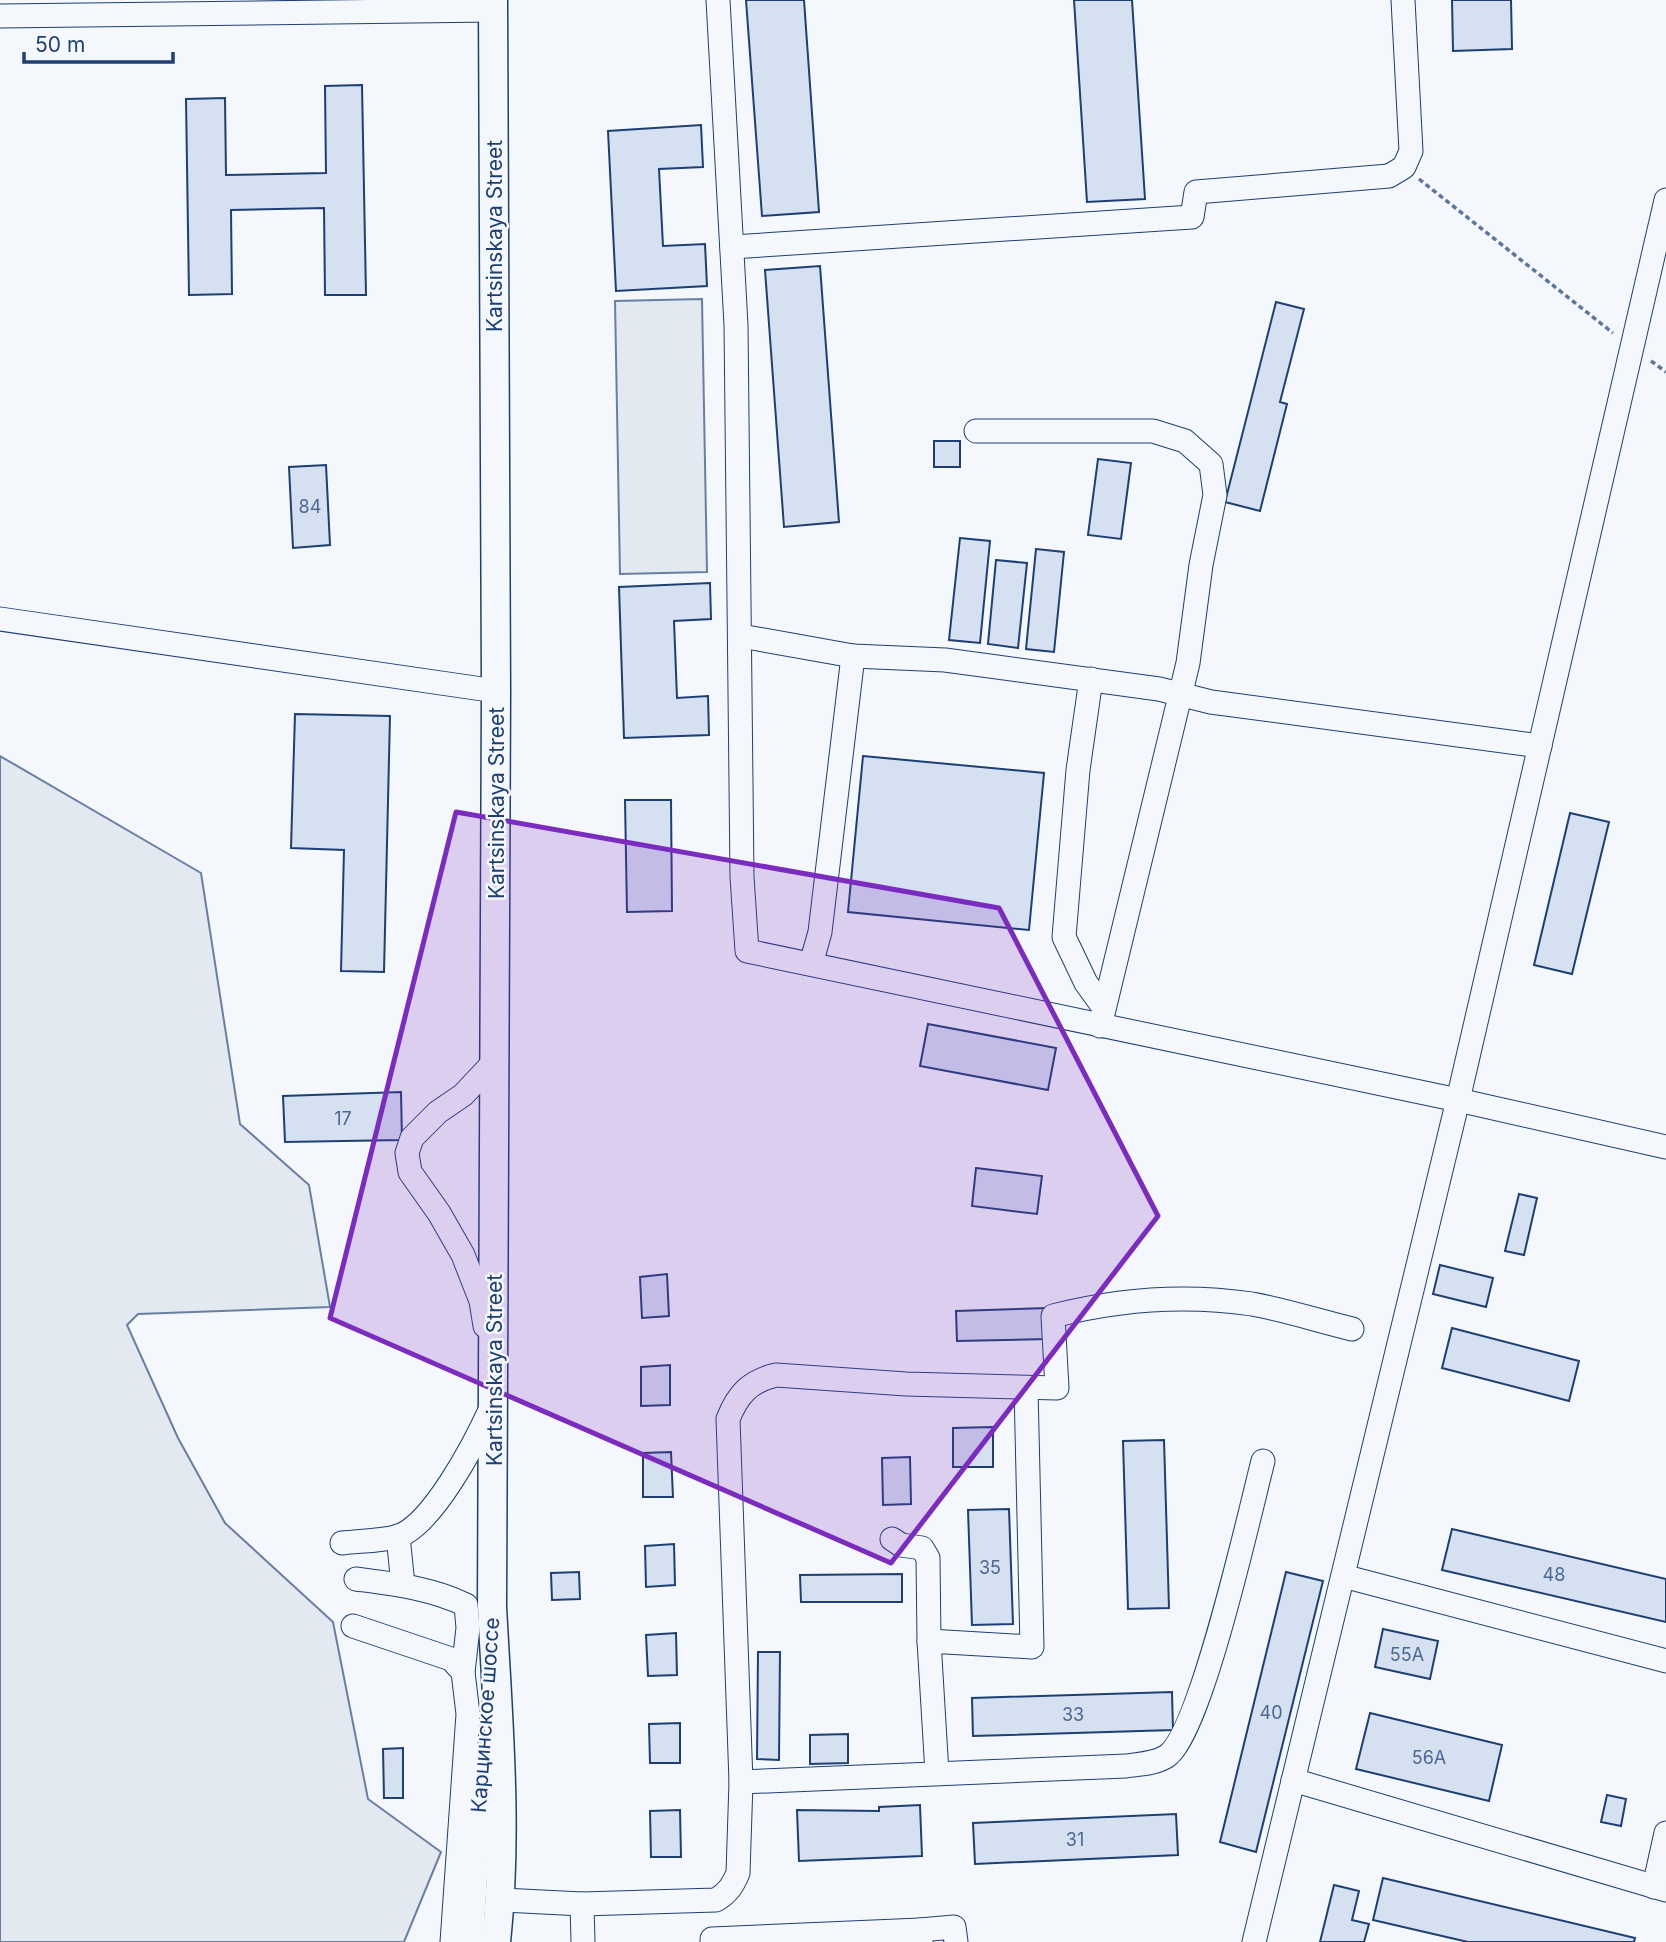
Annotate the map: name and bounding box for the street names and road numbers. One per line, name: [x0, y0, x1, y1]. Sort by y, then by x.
street label: Kartsinskaya Street: [482, 140, 507, 332]
street label: Kartsinskaya Street: [484, 707, 509, 899]
street label: Kartsinskaya Street: [482, 1274, 507, 1466]
street label: Карцинское шоссе: [466, 1616, 504, 1814]

